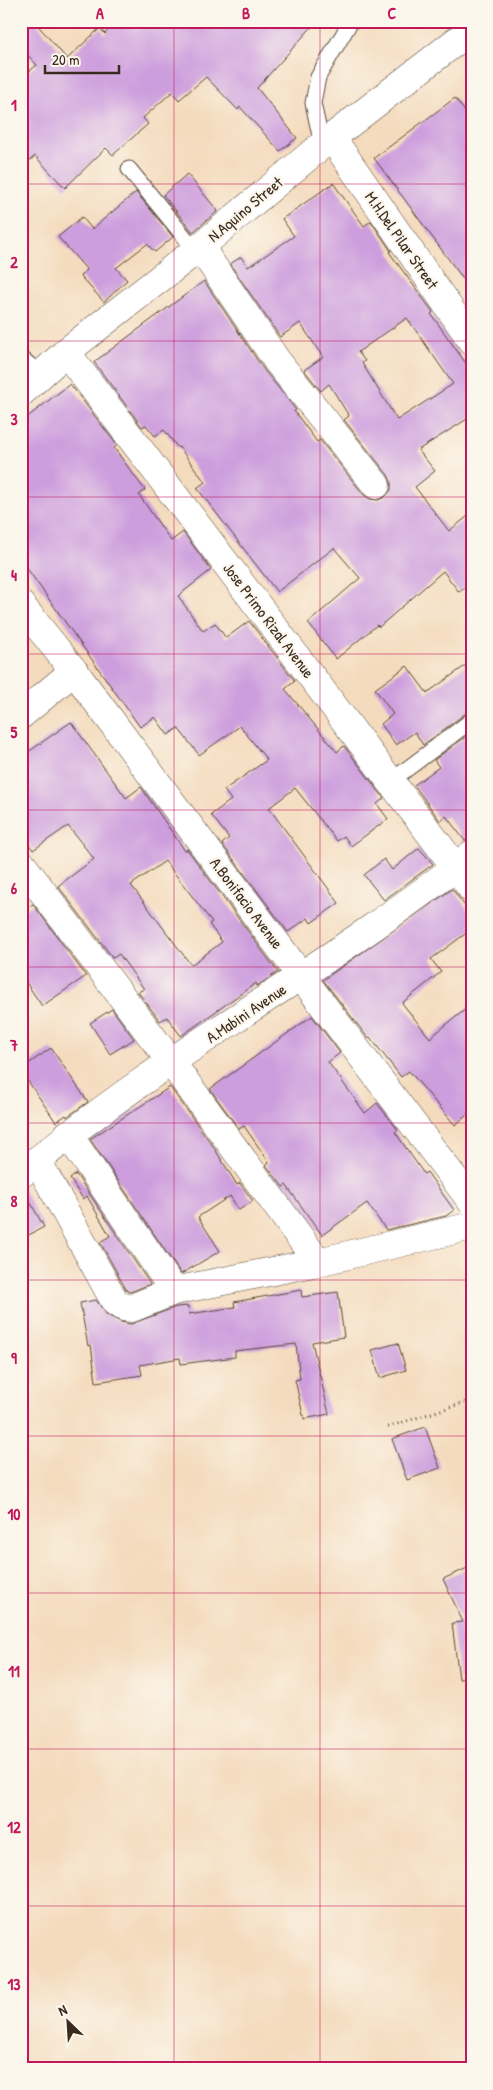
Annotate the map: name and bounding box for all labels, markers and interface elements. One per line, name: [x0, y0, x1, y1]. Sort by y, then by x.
text: A: [96, 2, 104, 24]
text: B: [242, 2, 250, 24]
text: C: [388, 2, 397, 24]
scale bar: [45, 42, 119, 74]
text: 20 m: [52, 49, 79, 70]
text: 1: [11, 94, 17, 116]
street label: N.Aquino Street: [203, 171, 288, 247]
street label: M.H.Del Pilar Street: [360, 187, 444, 294]
text: 2: [10, 251, 18, 273]
text: 3: [10, 408, 18, 430]
street label: Jose Primo Rizal Avenue: [218, 558, 320, 683]
text: 4: [11, 564, 17, 586]
text: 5: [11, 721, 18, 743]
street label: A.Bonifacio Avenue: [205, 853, 289, 954]
text: 6: [11, 877, 18, 899]
street label: A.Mabini Avenue: [202, 978, 291, 1048]
text: 7: [9, 1034, 18, 1056]
text: 8: [11, 1190, 18, 1212]
text: 9: [11, 1347, 17, 1369]
text: 10: [8, 1503, 20, 1525]
text: 11: [8, 1660, 20, 1682]
text: 12: [7, 1816, 21, 1838]
text: 13: [8, 1973, 20, 1995]
north arrow: [42, 1998, 92, 2048]
text: N: [55, 1999, 70, 2020]

